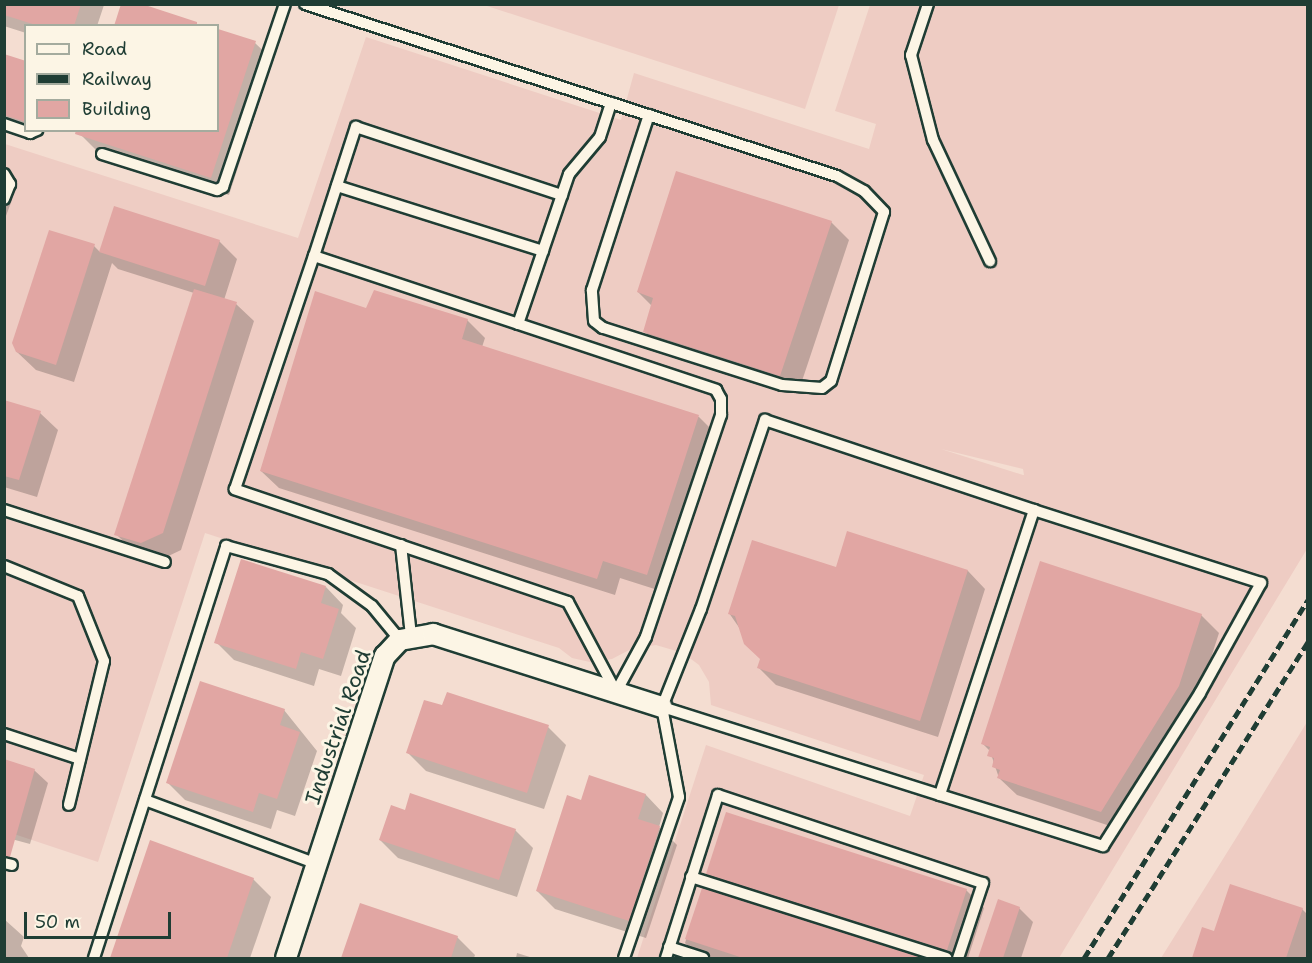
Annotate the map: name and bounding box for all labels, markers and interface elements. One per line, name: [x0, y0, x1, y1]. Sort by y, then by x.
legend: [24, 24, 219, 132]
text: Road: [82, 37, 127, 61]
text: Railway: [82, 67, 152, 91]
text: Building: [82, 97, 151, 121]
street label: Industrial Road: [300, 646, 376, 808]
scale bar: [27, 900, 174, 938]
text: 50 m: [35, 910, 80, 934]

